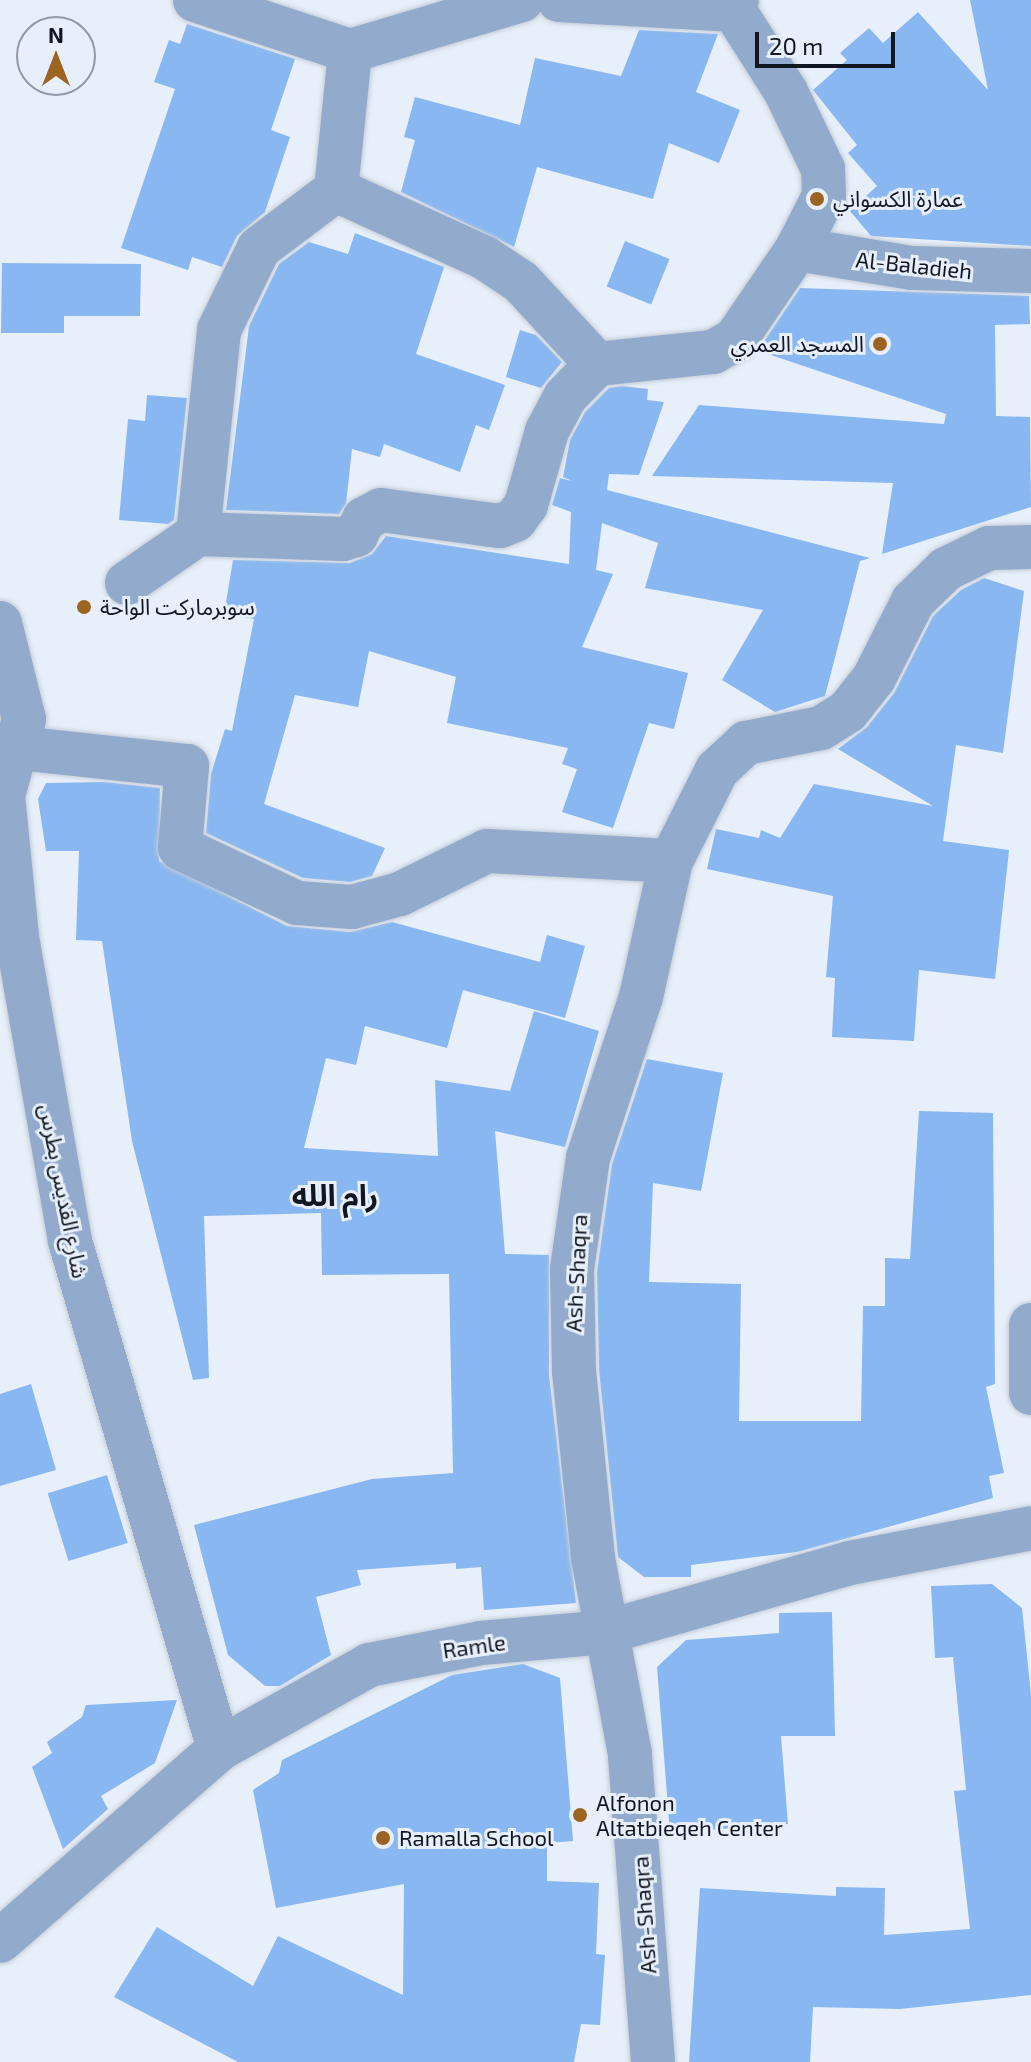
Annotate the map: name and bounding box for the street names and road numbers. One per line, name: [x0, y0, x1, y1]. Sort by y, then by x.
street label: Al-Baladieh: [855, 246, 973, 284]
street label: شارع القديس بطرس: [34, 1102, 94, 1280]
street label: Ash-Shaqra: [560, 1213, 592, 1333]
street label: Ramle: [441, 1629, 507, 1663]
street label: Ash-Shaqra: [627, 1855, 661, 1975]

